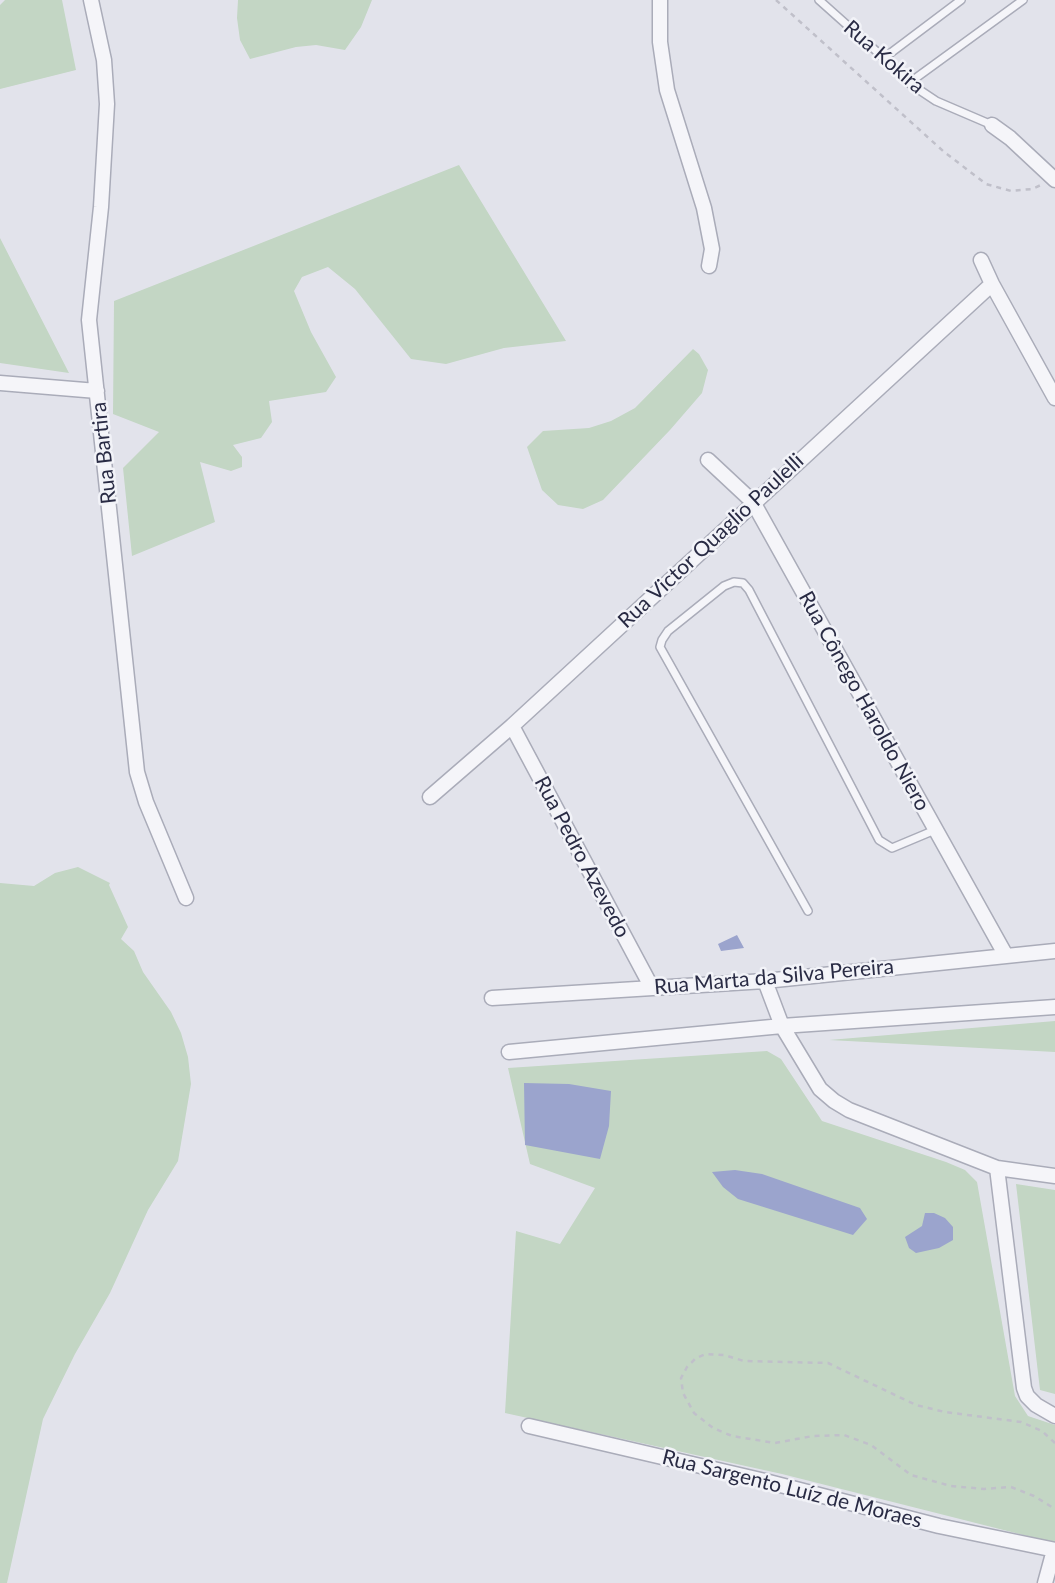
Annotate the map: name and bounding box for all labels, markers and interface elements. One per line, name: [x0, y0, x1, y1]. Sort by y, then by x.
street label: Rua Kokira: [838, 15, 930, 99]
street label: Rua Bartira: [86, 401, 122, 505]
street label: Rua Victor Quaglio Paulelli: [613, 448, 809, 634]
street label: Rua Cônego Haroldo Niero: [793, 587, 935, 815]
street label: Rua Pedro Azevedo: [529, 772, 635, 942]
street label: Rua Marta da Silva Pereira: [653, 954, 895, 1000]
street label: Rua Sargento Luíz de Moraes: [660, 1445, 924, 1533]

